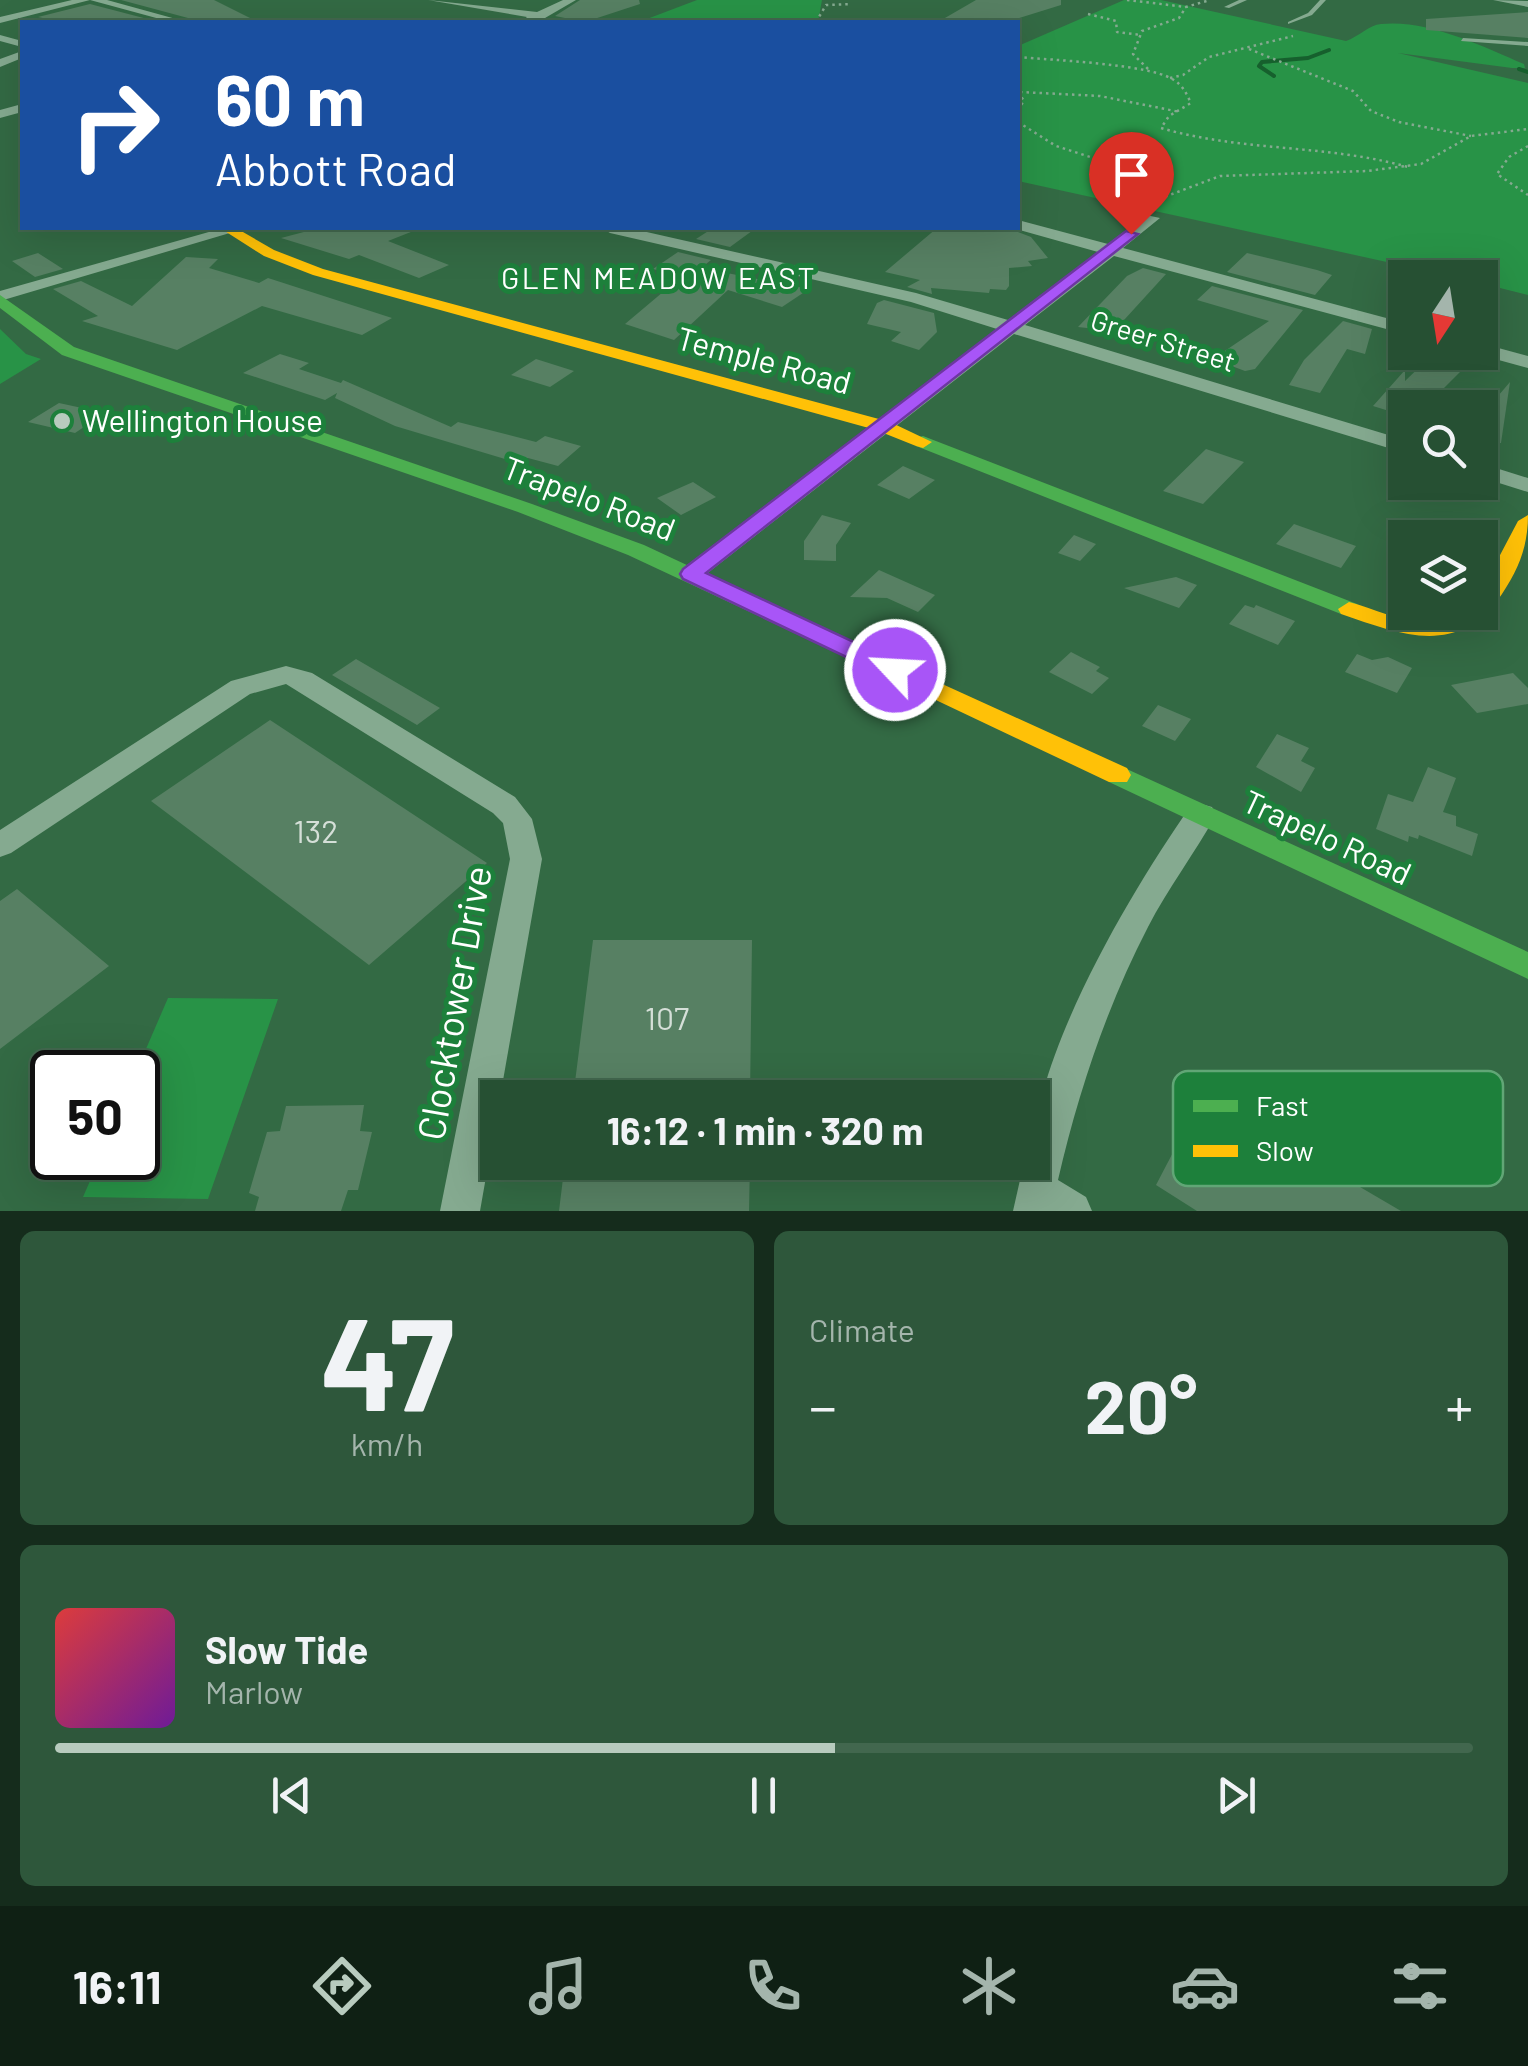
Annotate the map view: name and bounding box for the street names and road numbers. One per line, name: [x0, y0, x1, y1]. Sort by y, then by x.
street label: Greer Street: [1087, 302, 1240, 378]
street label: Temple Road: [673, 318, 856, 401]
street label: Trapelo Road: [498, 447, 681, 547]
street label: Trapelo Road: [1238, 781, 1418, 892]
street label: Clocktower Drive: [406, 862, 500, 1143]

